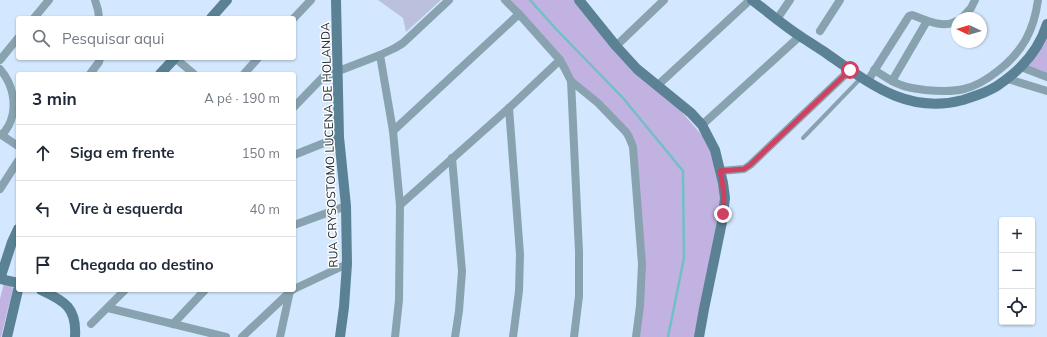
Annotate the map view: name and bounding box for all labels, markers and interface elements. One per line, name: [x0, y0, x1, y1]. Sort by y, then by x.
north arrow: [951, 12, 987, 48]
search box: [16, 16, 296, 60]
street label: RUA CRYSOSTOMO LUCENA DE HOLANDA: [317, 22, 341, 268]
icon: search: [30, 27, 52, 49]
text: Pesquisar aqui: [62, 29, 164, 48]
route start: [841, 61, 859, 79]
text: 3 min: [32, 88, 77, 109]
text: A pé · 190 m: [204, 90, 280, 106]
icon: ahead: [32, 142, 54, 164]
text: Siga em frente: [70, 143, 175, 162]
text: 150 m: [242, 145, 280, 161]
icon: left: [32, 198, 54, 220]
text: Vire à esquerda: [70, 199, 183, 218]
text: 40 m: [250, 201, 280, 217]
route end: [714, 205, 732, 223]
map controls: [999, 217, 1035, 325]
button: +: [999, 217, 1035, 253]
button: −: [999, 253, 1035, 289]
icon: arrive: [32, 254, 54, 276]
text: Chegada ao destino: [70, 255, 214, 274]
button: locate: [999, 289, 1035, 325]

